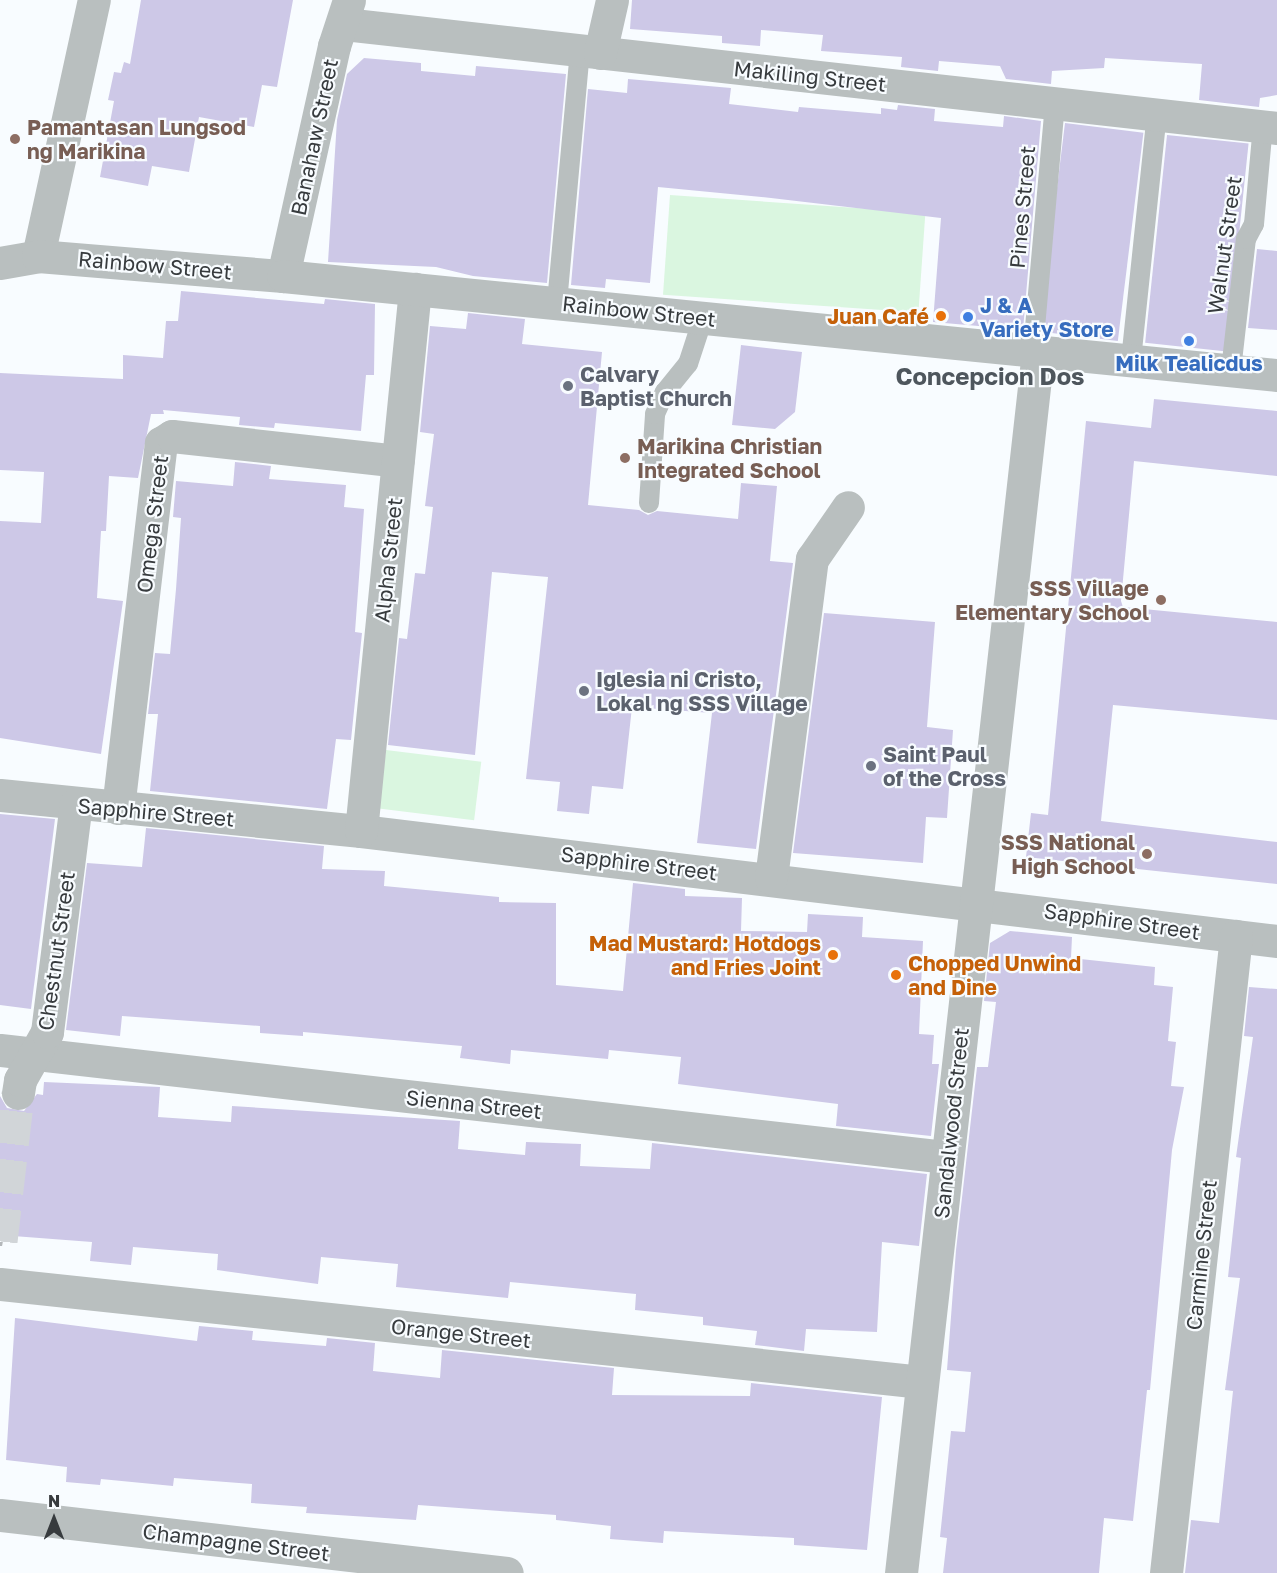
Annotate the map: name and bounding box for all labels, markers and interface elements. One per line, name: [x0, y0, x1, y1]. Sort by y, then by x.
street label: Makiling Street: [733, 55, 887, 97]
street label: Banahaw Street: [285, 56, 343, 218]
place label: Pamantasan Lungsod ng Marikina: [27, 114, 246, 164]
marker: Pamantasan Lungsod ng Marikina: [8, 132, 22, 146]
street label: Pines Street: [1004, 145, 1040, 269]
street label: Walnut Street: [1202, 174, 1246, 316]
street label: Rainbow Street: [77, 246, 233, 284]
street label: Rainbow Street: [561, 290, 717, 332]
place label: J & A Variety Store: [980, 292, 1114, 342]
place label: Juan Café: [827, 303, 929, 329]
marker: Juan Café: [934, 309, 948, 323]
marker: J & A Variety Store: [961, 310, 975, 324]
marker: Milk Tealicdus: [1182, 334, 1196, 348]
place label: Milk Tealicdus: [1115, 350, 1263, 376]
place label: Calvary Baptist Church: [580, 361, 732, 411]
district label: Concepcion Dos: [896, 362, 1084, 390]
marker: Calvary Baptist Church: [561, 379, 575, 393]
place label: Marikina Christian Integrated School: [637, 433, 822, 483]
marker: Marikina Christian Integrated School: [618, 451, 632, 465]
street label: Omega Street: [131, 454, 173, 594]
street label: Alpha Street: [369, 496, 407, 624]
place label: SSS Village Elementary School: [955, 575, 1149, 625]
marker: SSS Village Elementary School: [1154, 593, 1168, 607]
place label: Iglesia ni Cristo, Lokal ng SSS Village: [596, 666, 808, 716]
marker: Iglesia ni Cristo, Lokal ng SSS Village: [577, 684, 591, 698]
place label: Saint Paul of the Cross: [883, 741, 1006, 791]
marker: Saint Paul of the Cross: [864, 759, 878, 773]
street label: Sapphire Street: [77, 793, 235, 831]
place label: SSS National High School: [1001, 829, 1135, 879]
street label: Sapphire Street: [559, 841, 719, 885]
marker: SSS National High School: [1140, 847, 1154, 861]
street label: Chestnut Street: [32, 870, 80, 1032]
street label: Sapphire Street: [1042, 898, 1202, 944]
place label: Mad Mustard: Hotdogs and Fries Joint: [589, 930, 821, 980]
marker: Mad Mustard: Hotdogs and Fries Joint: [826, 948, 840, 962]
place label: Chopped Unwind and Dine: [908, 950, 1081, 1000]
marker: Chopped Unwind and Dine: [889, 968, 903, 982]
street label: Sandalwood Street: [928, 1026, 974, 1220]
street label: Sienna Street: [405, 1084, 543, 1124]
street label: Carmine Street: [1181, 1179, 1221, 1331]
street label: Orange Street: [390, 1313, 532, 1353]
north arrow: [24, 1489, 84, 1549]
text: N: [48, 1491, 60, 1511]
street label: Champagne Street: [141, 1518, 331, 1566]

